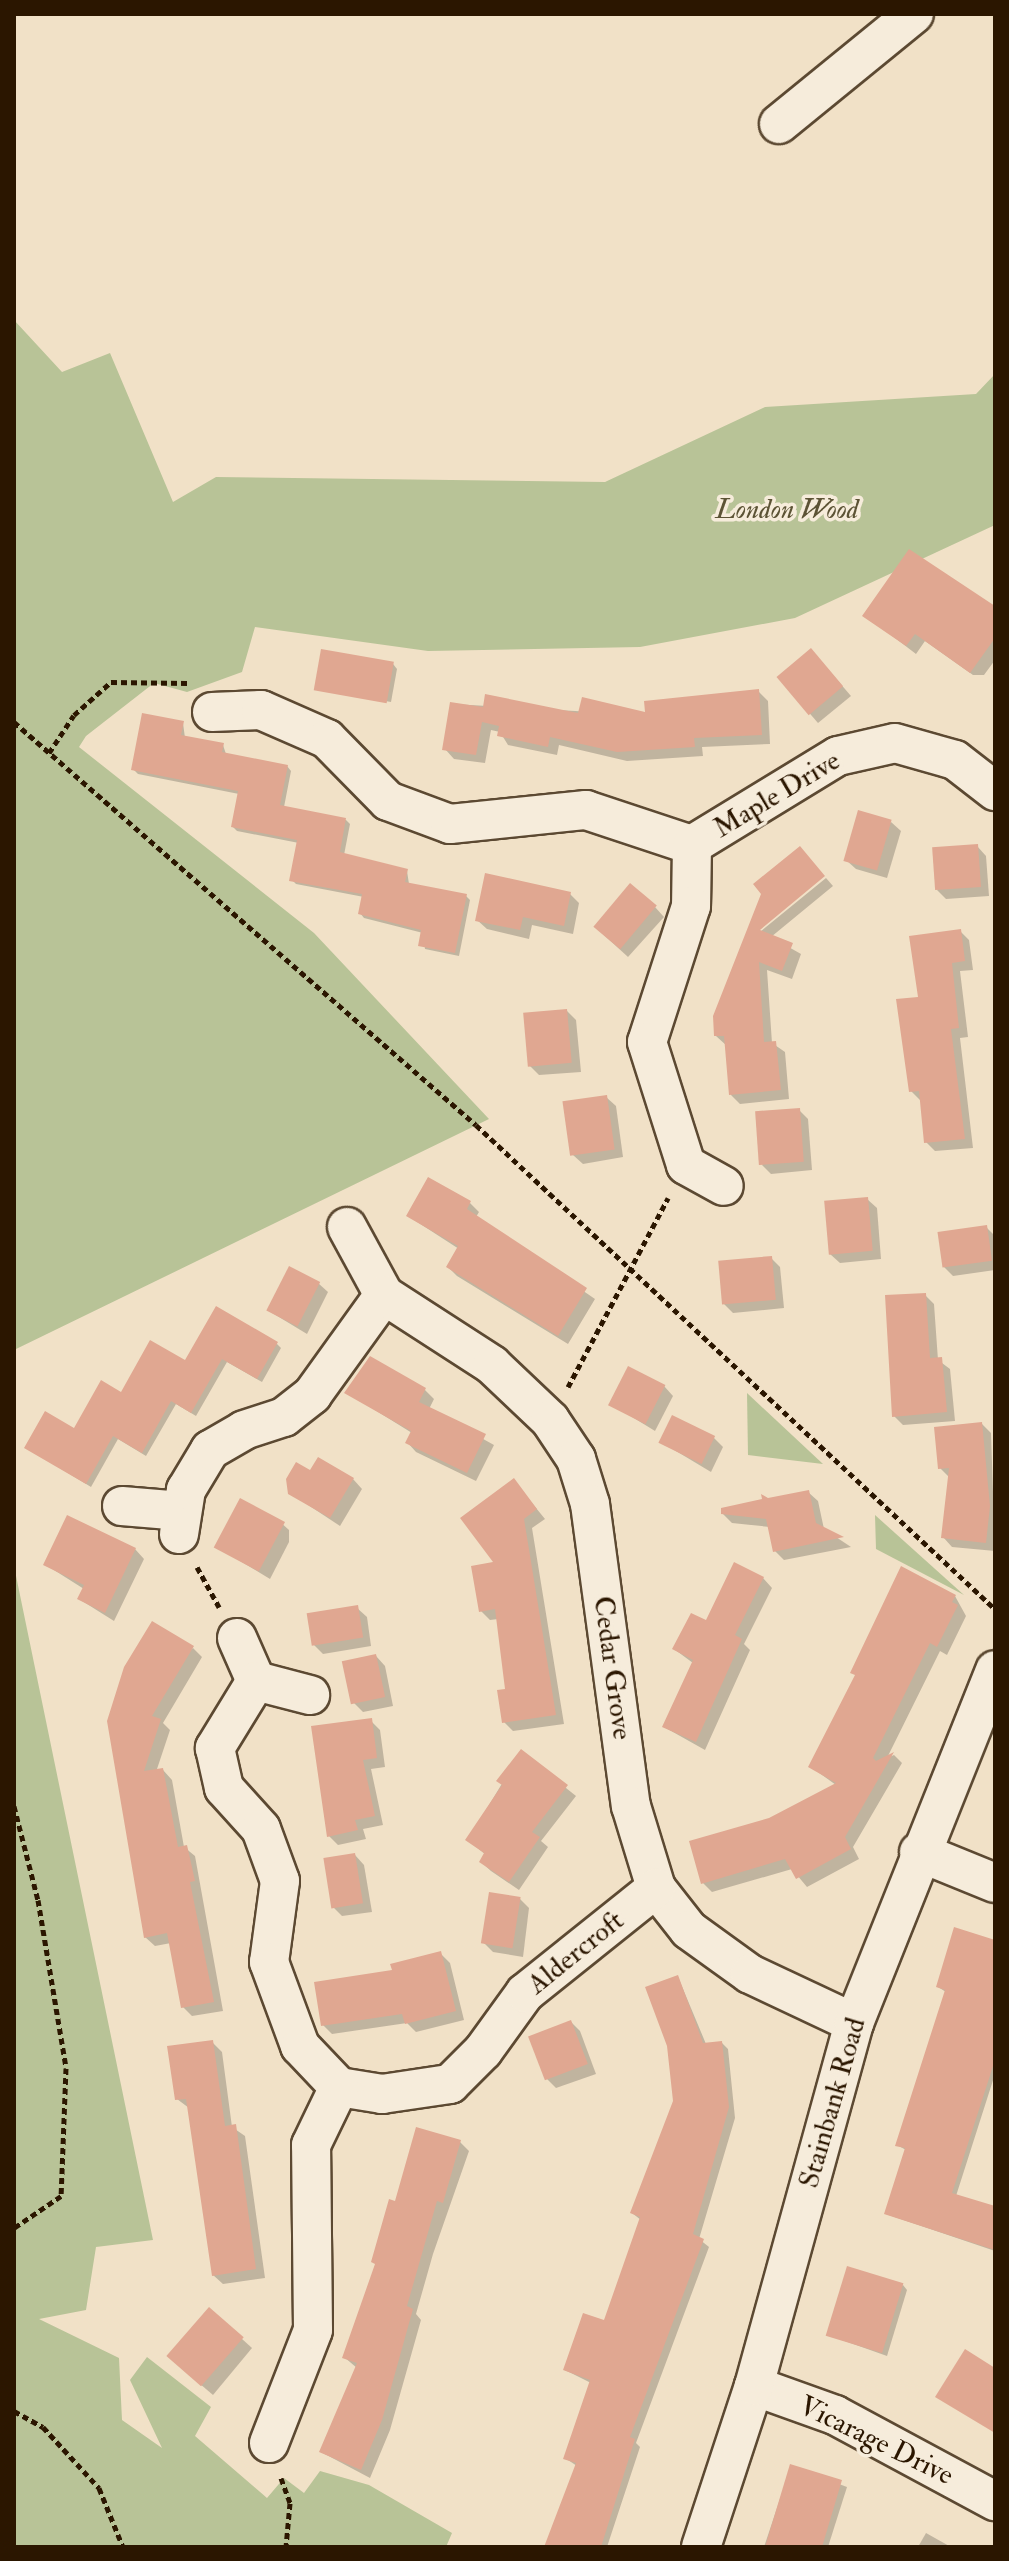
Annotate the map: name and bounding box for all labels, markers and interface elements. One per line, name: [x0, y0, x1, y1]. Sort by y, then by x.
park label: London Wood: [716, 493, 858, 527]
street label: Maple Drive: [708, 744, 846, 846]
street label: Cedar Grove: [585, 1594, 639, 1742]
street label: Aldercroft: [521, 1904, 631, 2002]
street label: Stainbank Road: [793, 2014, 873, 2192]
street label: Vicarage Drive: [793, 2389, 959, 2493]

